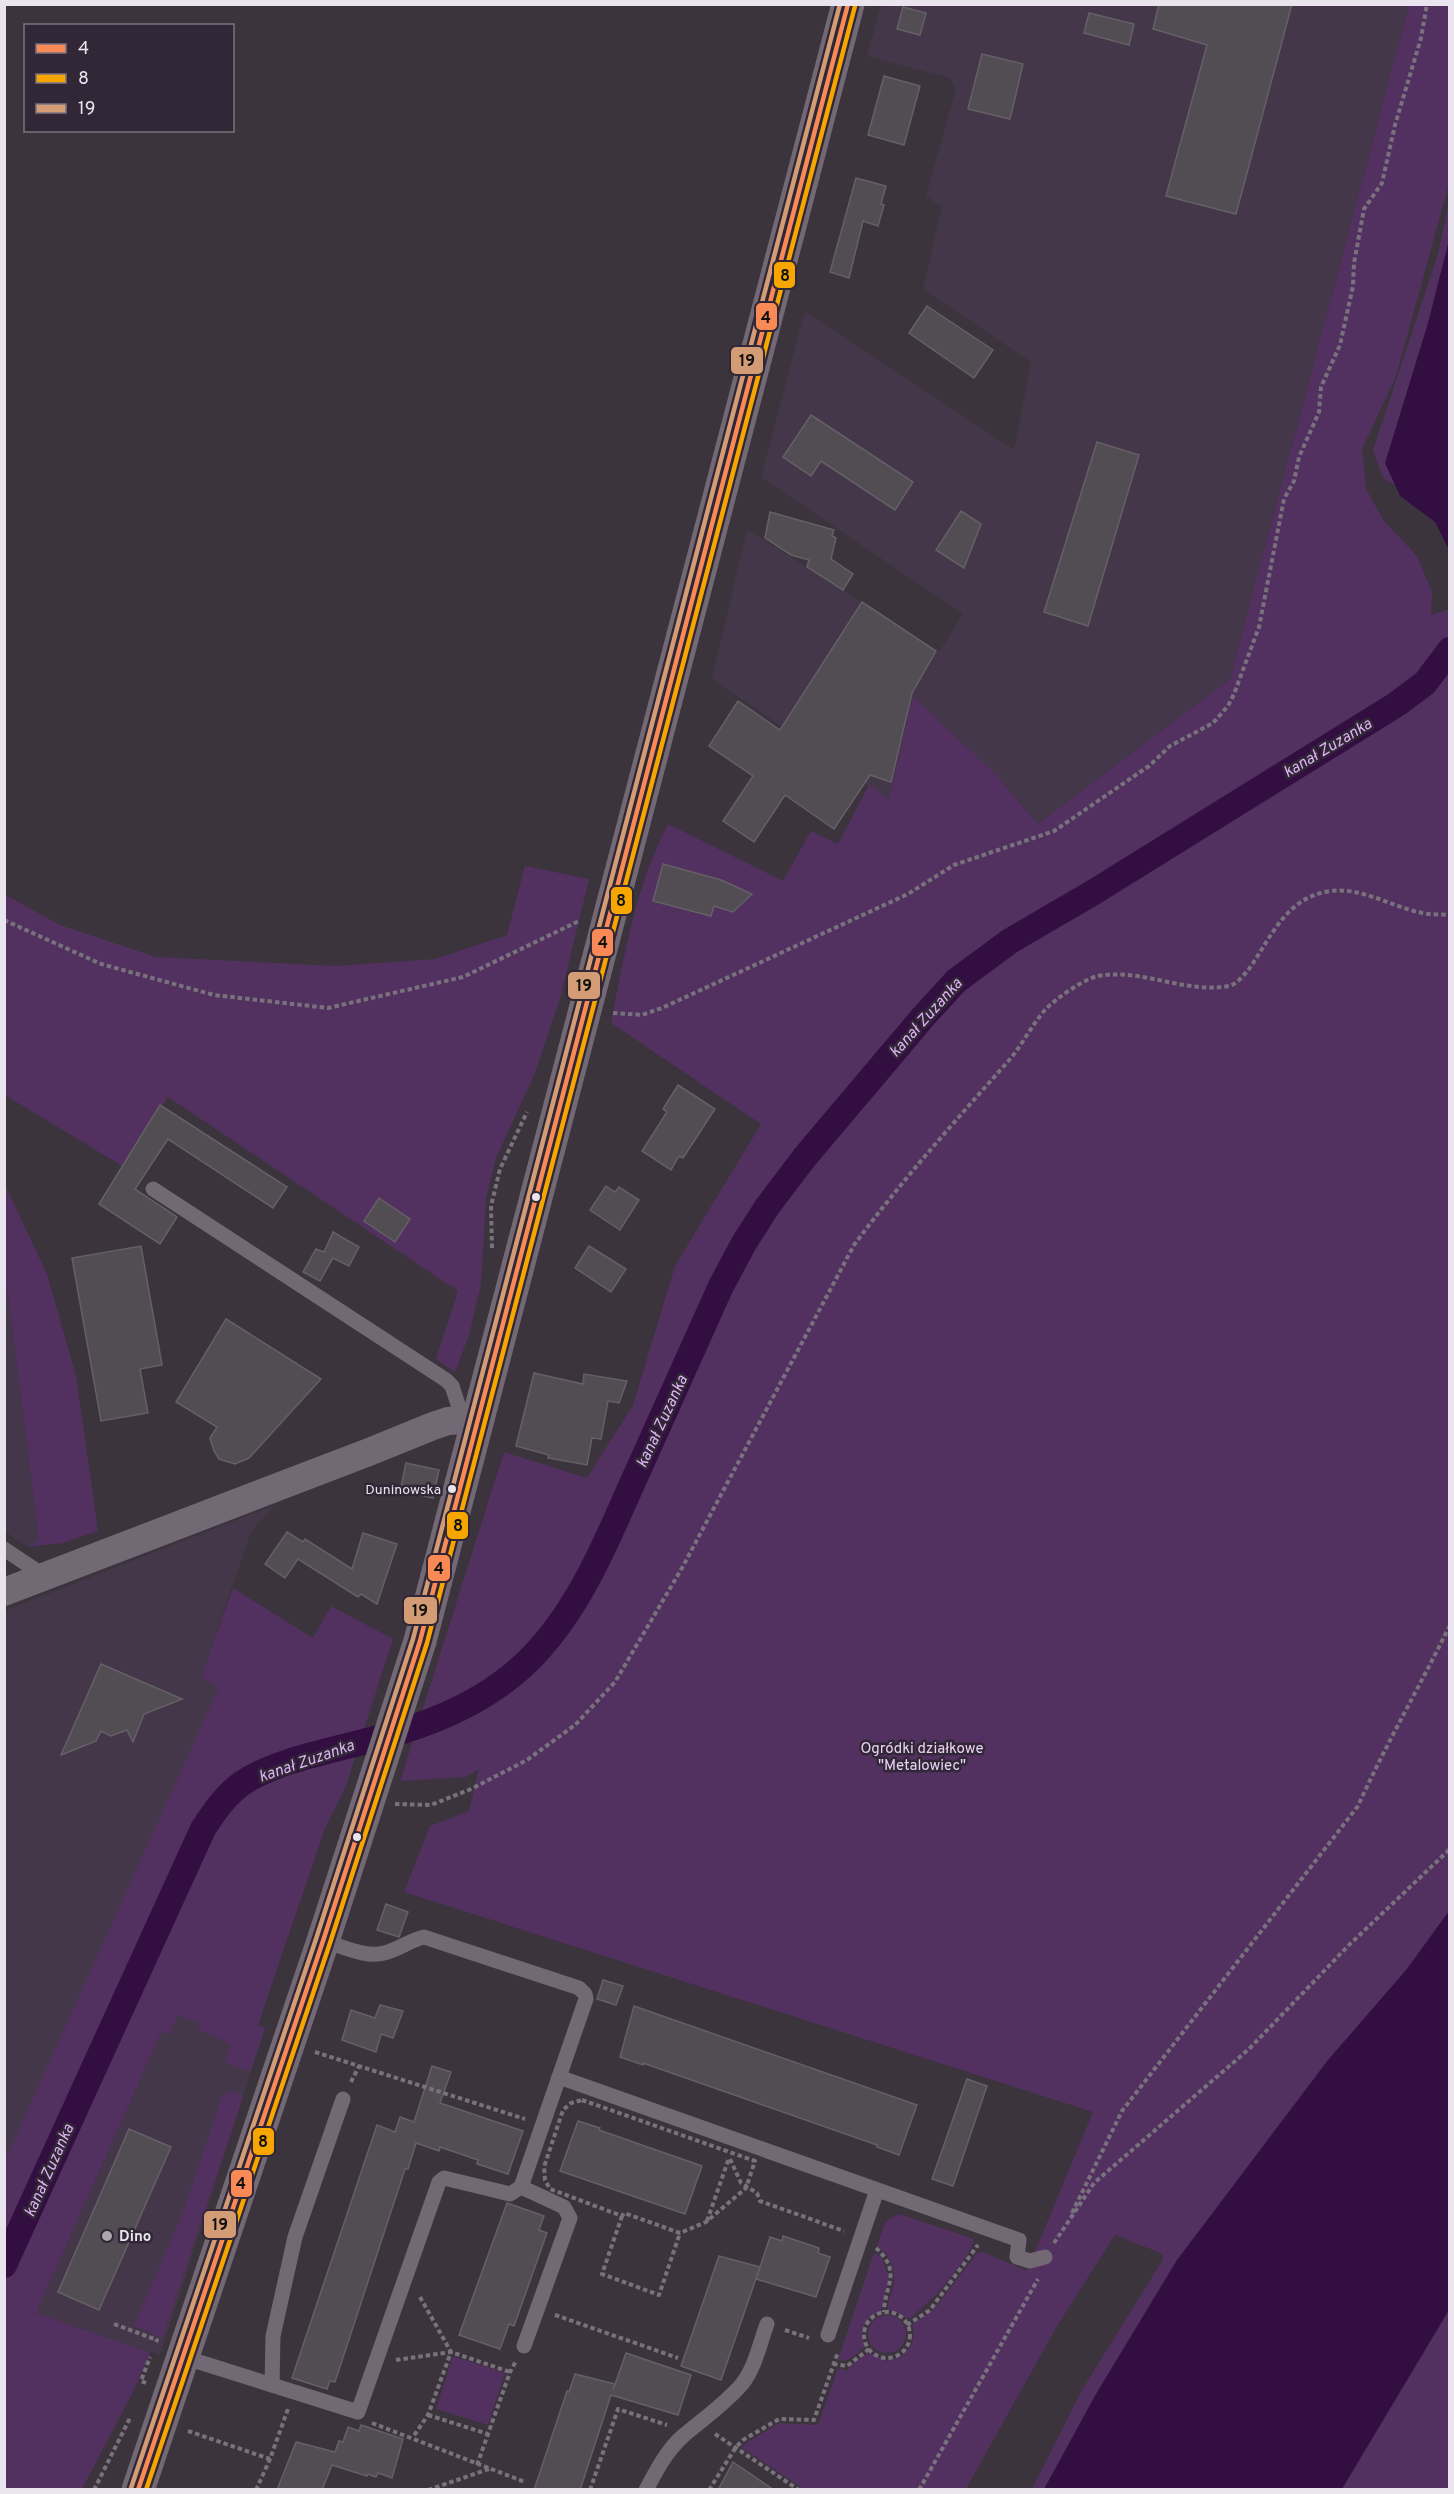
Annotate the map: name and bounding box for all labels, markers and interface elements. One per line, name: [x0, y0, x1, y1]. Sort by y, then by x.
legend: [24, 24, 234, 132]
text: 4: [78, 38, 89, 61]
text: 8: [78, 68, 89, 91]
text: 19: [78, 98, 95, 121]
line badge: 8: [773, 261, 796, 289]
text: 8: [780, 267, 790, 287]
line badge: 4: [755, 302, 778, 331]
text: 4: [761, 309, 771, 329]
line badge: 19: [730, 346, 764, 375]
text: 19: [739, 352, 755, 372]
water label: kanał Zuzanka: [1280, 714, 1377, 783]
line badge: 8: [610, 886, 633, 915]
text: 8: [616, 892, 626, 912]
line badge: 4: [591, 928, 614, 957]
text: 4: [598, 934, 608, 954]
line badge: 19: [567, 971, 601, 1000]
water label: kanał Zuzanka: [886, 974, 968, 1062]
text: 19: [576, 977, 592, 997]
unlabelled marker: [530, 1191, 542, 1203]
water label: kanał Zuzanka: [633, 1372, 693, 1471]
place label: Duninowska: [365, 1482, 441, 1499]
marker: Duninowska: [446, 1483, 458, 1495]
line badge: 8: [446, 1511, 469, 1540]
text: 8: [453, 1517, 463, 1537]
line badge: 4: [427, 1554, 451, 1582]
text: 4: [434, 1560, 444, 1580]
line badge: 19: [403, 1596, 438, 1625]
text: 19: [412, 1602, 428, 1622]
water label: kanał Zuzanka: [256, 1736, 358, 1788]
park label: Ogródki działkowe "Metalowiec": [861, 1740, 983, 1776]
unlabelled marker: [351, 1831, 363, 1843]
water label: kanał Zuzanka: [20, 2121, 80, 2220]
line badge: 8: [252, 2127, 275, 2156]
text: 8: [258, 2133, 268, 2153]
line badge: 4: [230, 2169, 253, 2198]
text: 4: [236, 2175, 246, 2195]
line badge: 19: [203, 2210, 237, 2239]
text: 19: [212, 2216, 228, 2236]
place label: Dino: [119, 2228, 151, 2247]
marker: Dino: [100, 2229, 114, 2243]

